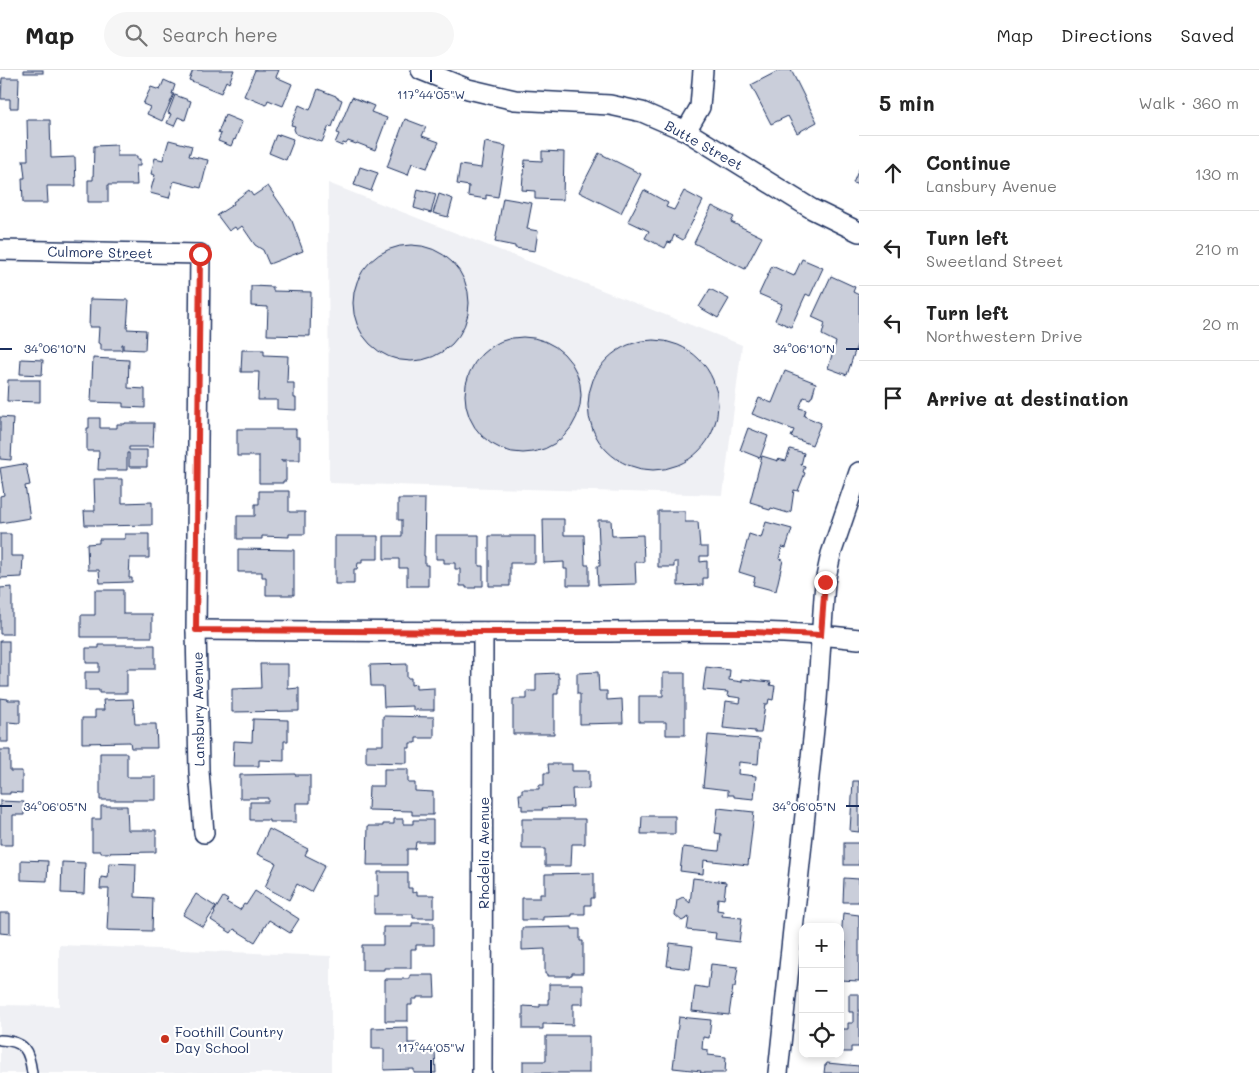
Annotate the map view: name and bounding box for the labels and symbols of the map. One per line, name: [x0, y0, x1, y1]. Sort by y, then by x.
text: 117°44'05"W: [397, 86, 465, 102]
street label: Butte Street: [662, 116, 746, 174]
street label: Culmore Street: [47, 242, 153, 262]
route start: [189, 243, 212, 266]
text: 34°06'10"N: [24, 340, 86, 356]
text: 34°06'10"N: [773, 340, 835, 356]
route end: [814, 571, 837, 594]
street label: Lansbury Avenue: [188, 652, 208, 766]
street label: Rhodelia Avenue: [474, 797, 493, 909]
text: 34°06'05"N: [23, 798, 87, 814]
text: 34°06'05"N: [772, 798, 836, 814]
place label: Foothill Country Day School: [175, 1022, 284, 1057]
marker: Foothill Country Day School: [159, 1033, 171, 1045]
text: 117°44'05"W: [397, 1039, 465, 1055]

